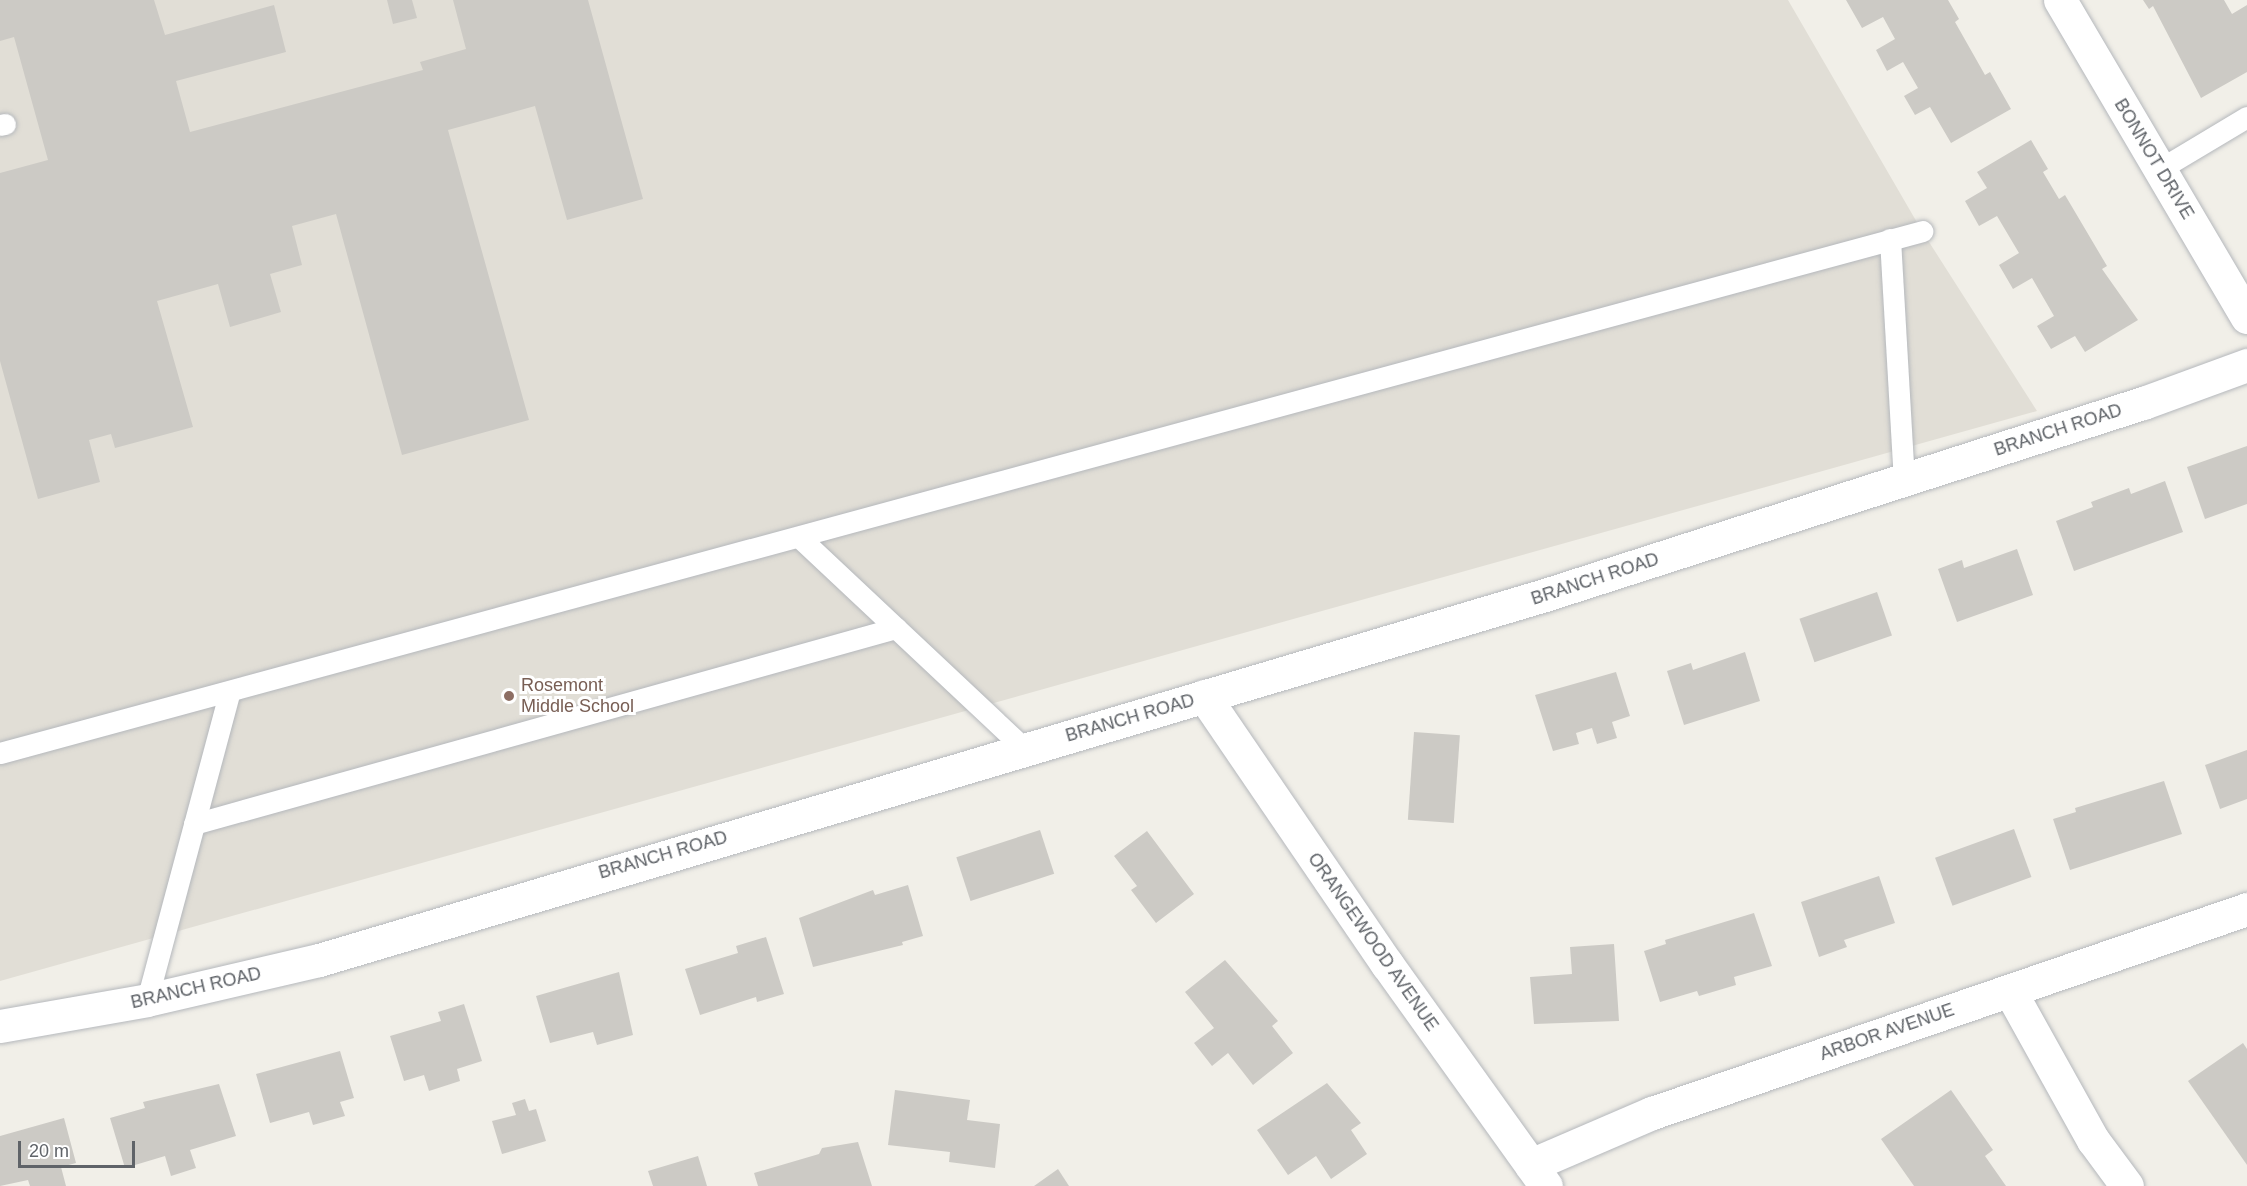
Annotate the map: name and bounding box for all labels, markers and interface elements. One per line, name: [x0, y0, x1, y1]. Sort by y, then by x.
street label: BONNOT DRIVE: [2109, 95, 2199, 223]
street label: BRANCH ROAD: [1991, 399, 2125, 461]
street label: BRANCH ROAD: [1528, 548, 1662, 610]
place label: Rosemont Middle School: [521, 675, 634, 718]
marker: Rosemont Middle School: [502, 689, 516, 703]
street label: BRANCH ROAD: [1063, 689, 1197, 747]
street label: BRANCH ROAD: [596, 826, 730, 884]
street label: ORANGEWOOD AVENUE: [1303, 848, 1443, 1036]
street label: BRANCH ROAD: [129, 963, 263, 1013]
street label: ARBOR AVENUE: [1816, 999, 1958, 1065]
scale bar: [21, 1129, 138, 1167]
text: 20 m: [29, 1141, 69, 1161]

